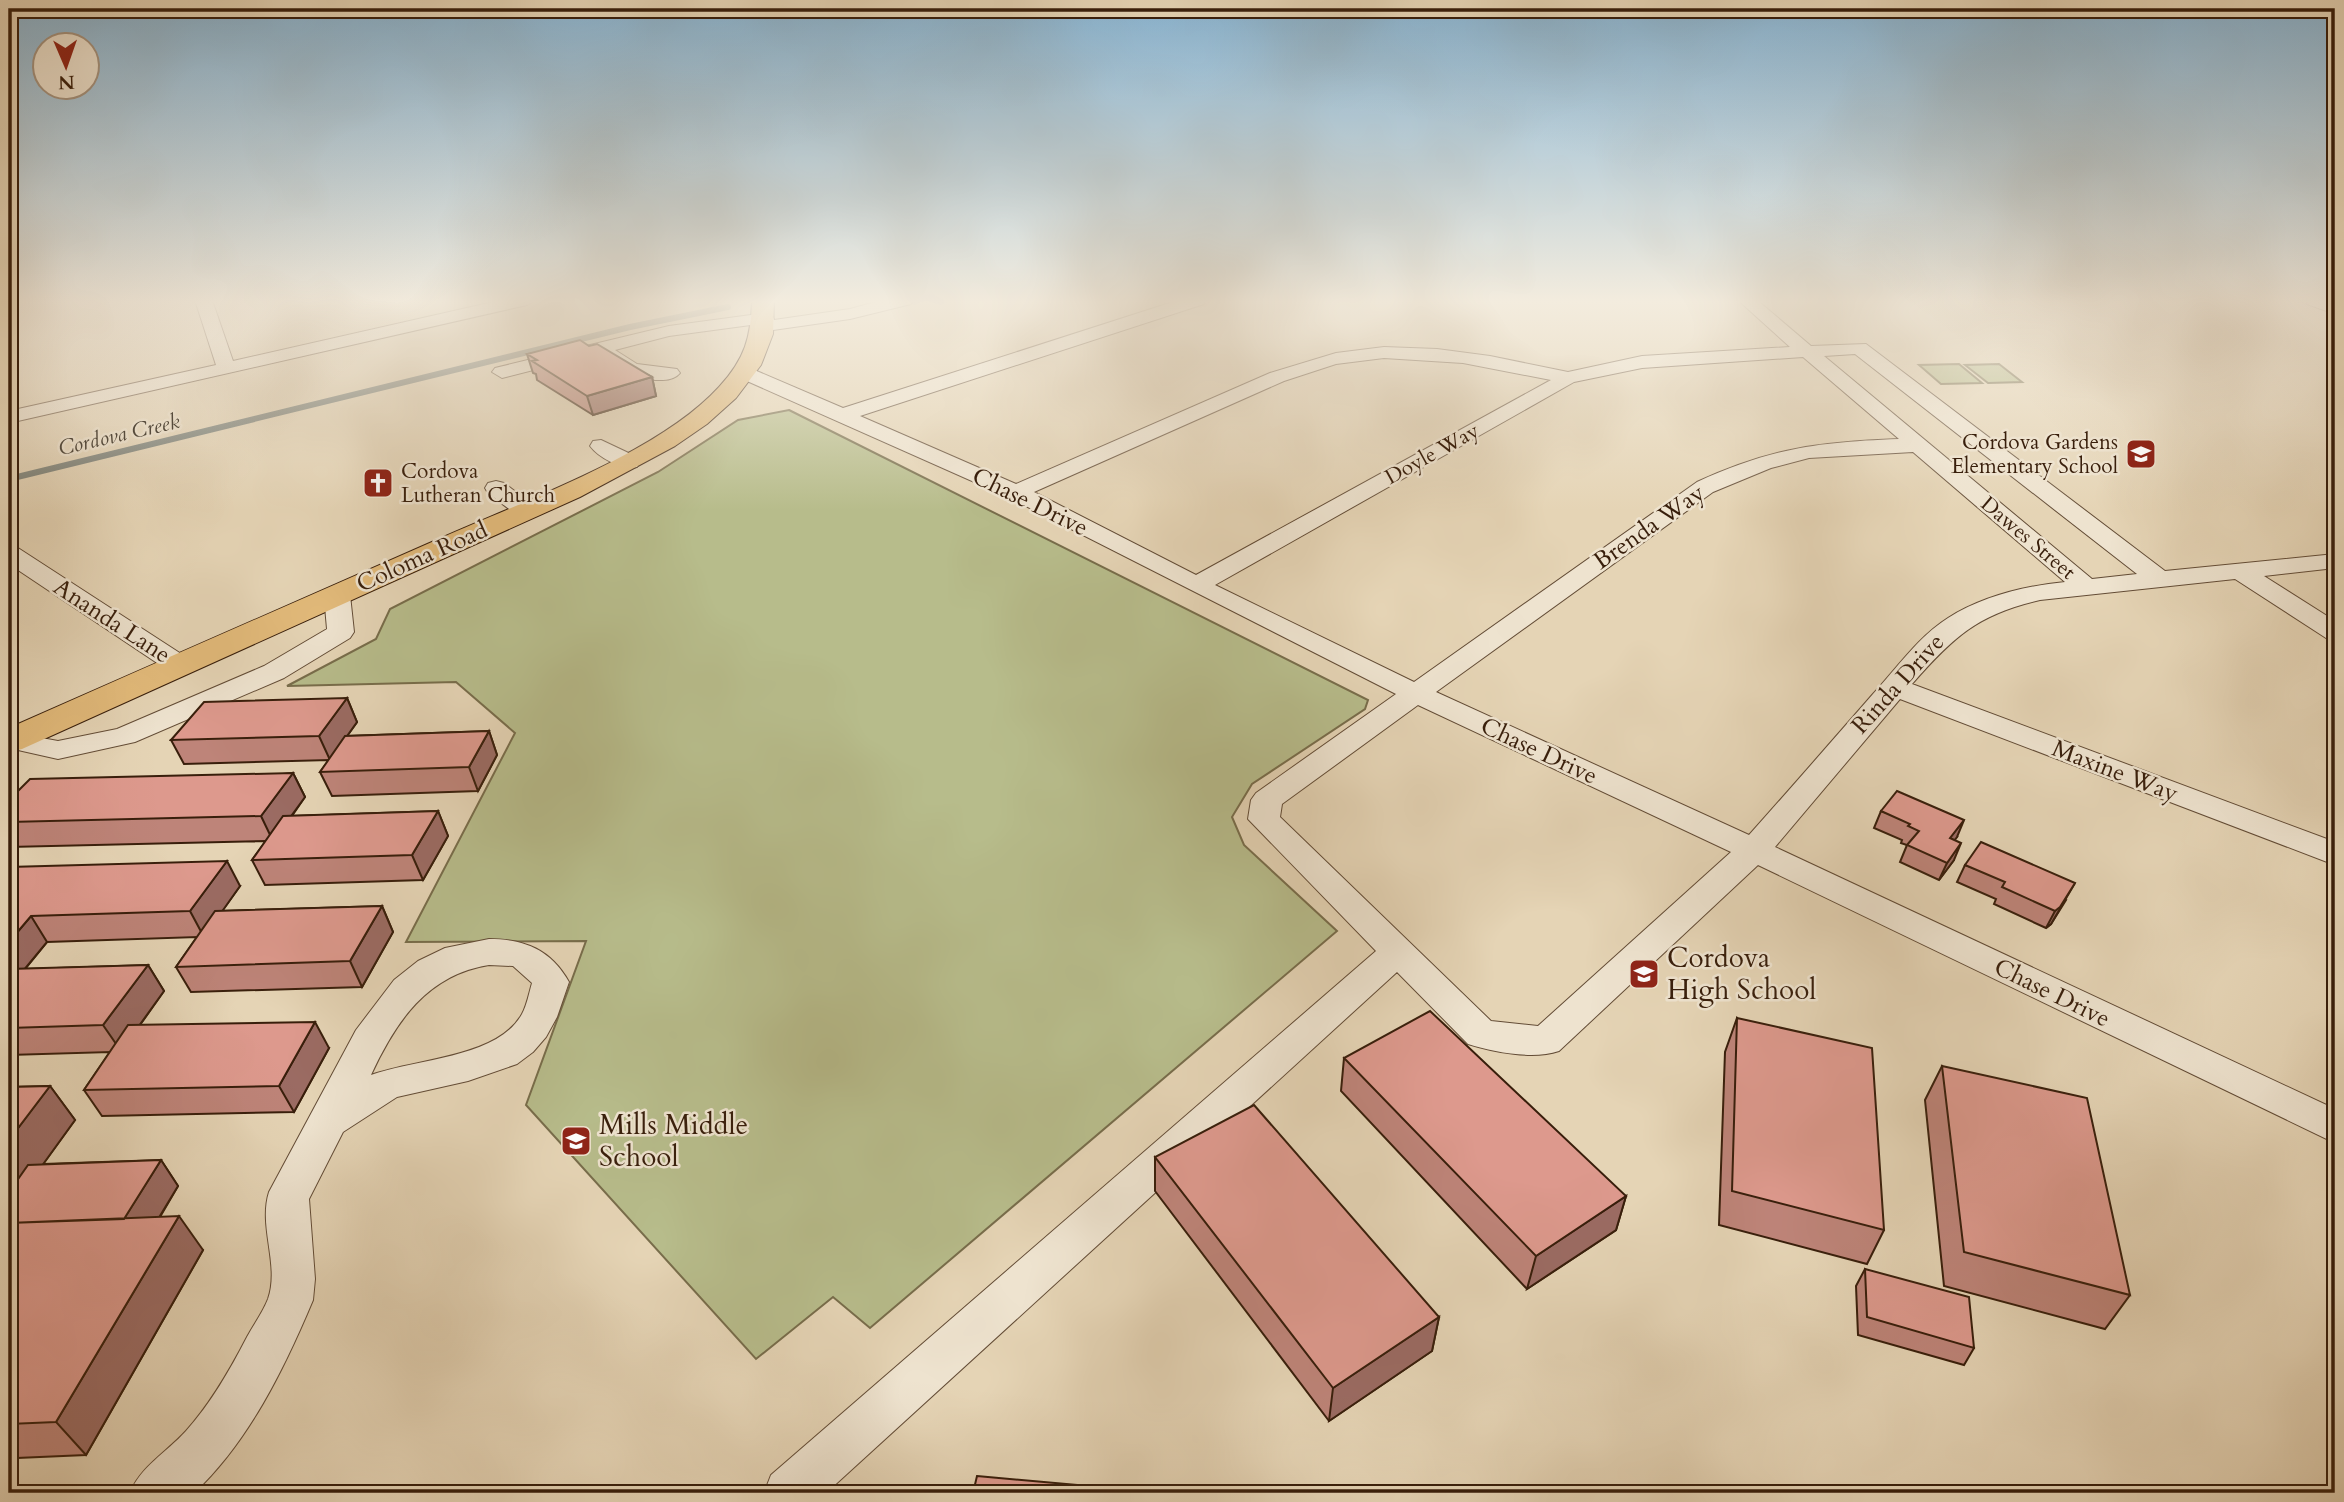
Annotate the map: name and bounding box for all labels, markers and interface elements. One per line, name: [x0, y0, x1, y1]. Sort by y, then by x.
north arrow: [32, 32, 102, 102]
text: N: [57, 69, 75, 95]
water label: Cordova Creek: [55, 407, 183, 463]
street label: Doyle Way: [1380, 416, 1484, 492]
place label: Cordova Gardens Elementary School: [1951, 428, 2118, 481]
school or university icon: Cordova Gardens Elementary School: [2124, 437, 2158, 471]
place label: Cordova Lutheran Church: [401, 457, 556, 510]
street label: Chase Drive: [966, 460, 1094, 544]
church icon: Cordova Lutheran Church: [361, 466, 395, 500]
street label: Brenda Way: [1587, 476, 1711, 577]
street label: Dawes Street: [1974, 490, 2082, 587]
street label: Coloma Road: [351, 513, 493, 601]
street label: Ananda Lane: [47, 571, 177, 671]
street label: Rinda Drive: [1844, 627, 1952, 741]
street label: Chase Drive: [1475, 710, 1603, 792]
street label: Maxine Way: [2047, 732, 2183, 810]
place label: Cordova High School: [1667, 939, 1816, 1009]
street label: Chase Drive: [1988, 951, 2116, 1035]
school or university icon: Cordova High School: [1627, 957, 1661, 991]
place label: Mills Middle School: [599, 1106, 748, 1176]
school or university icon: Mills Middle School: [559, 1124, 593, 1158]

